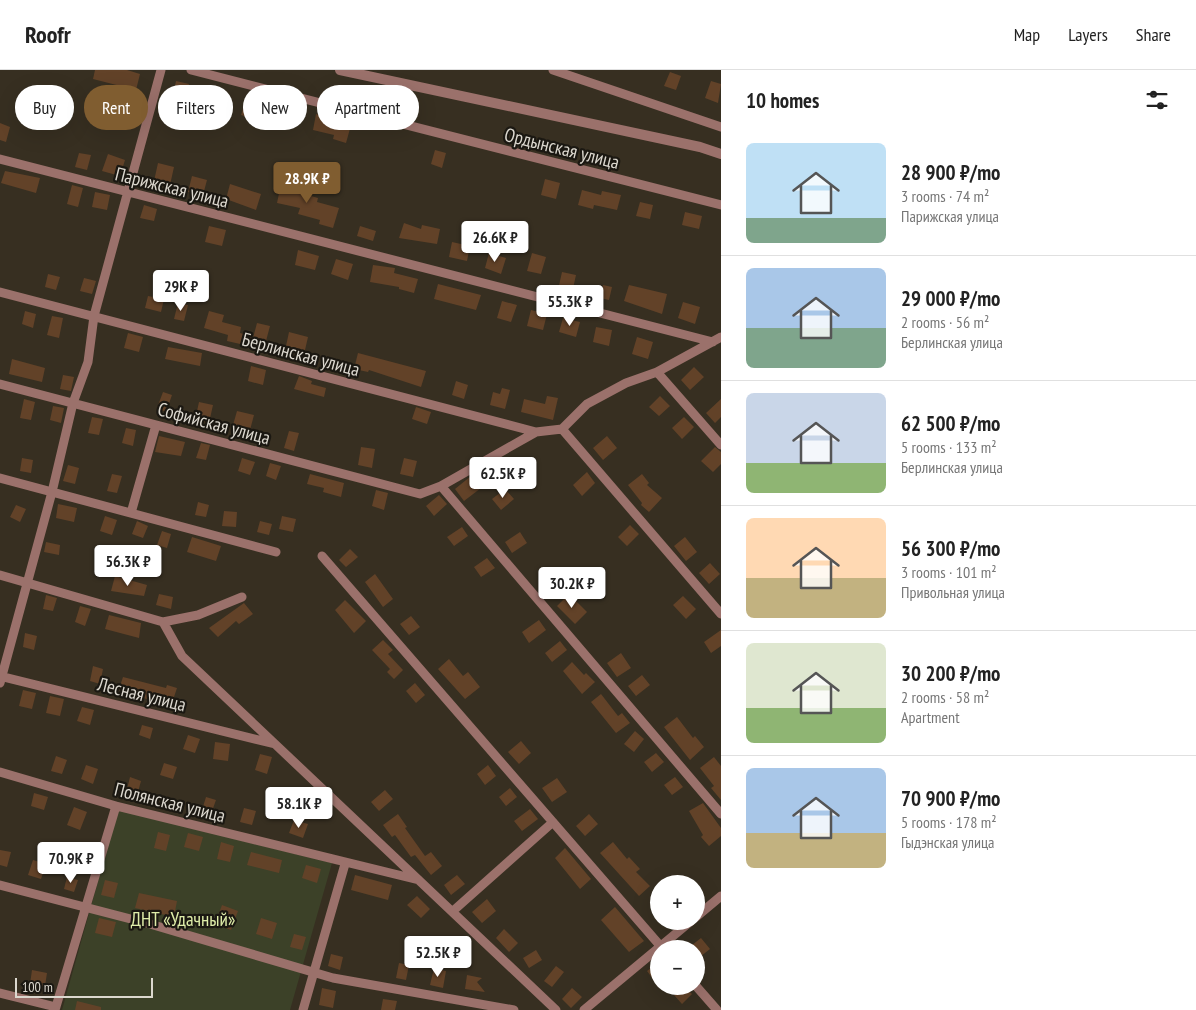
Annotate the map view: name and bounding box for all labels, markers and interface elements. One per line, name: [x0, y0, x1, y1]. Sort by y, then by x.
text: Roofr: [25, 19, 71, 50]
text: Map: [1014, 23, 1040, 46]
text: Layers: [1068, 23, 1108, 46]
text: Share: [1136, 23, 1171, 46]
chip: Buy: [15, 85, 74, 130]
chip: Rent: [84, 85, 148, 130]
chip: Filters: [158, 85, 233, 130]
chip: New: [243, 85, 307, 130]
chip: Apartment: [317, 85, 419, 130]
icon: filters: [1143, 86, 1171, 114]
text: 10 homes: [746, 87, 819, 114]
street label: Ордынская улица: [502, 122, 622, 174]
text: 28 900 ₽/mo: [901, 159, 1000, 186]
street label: Парижская улица: [113, 161, 231, 213]
pin: 28.9K ₽: [261, 162, 353, 204]
icon: home: [786, 163, 846, 223]
text: 28.9K ₽: [284, 168, 330, 188]
text: 3 rooms · 74 m²: [901, 186, 989, 206]
text: Парижская улица: [901, 206, 999, 226]
pin: 26.6K ₽: [449, 220, 541, 263]
text: 26.6K ₽: [472, 227, 518, 247]
pin: 29K ₽: [146, 270, 216, 312]
text: 29K ₽: [164, 276, 198, 296]
pin: 55.3K ₽: [524, 284, 616, 327]
text: 29 000 ₽/mo: [901, 285, 1000, 312]
icon: home: [786, 288, 846, 348]
text: 55.3K ₽: [547, 291, 593, 311]
text: 2 rooms · 56 m²: [901, 312, 989, 332]
street label: Берлинская улица: [240, 327, 362, 381]
text: Берлинская улица: [901, 332, 1003, 352]
street label: Софийская улица: [155, 396, 273, 450]
text: 62 500 ₽/mo: [901, 410, 1000, 437]
icon: home: [786, 413, 846, 473]
text: 5 rooms · 133 m²: [901, 437, 997, 457]
pin: 62.5K ₽: [457, 456, 549, 499]
text: Берлинская улица: [901, 457, 1003, 477]
text: 62.5K ₽: [480, 463, 526, 483]
text: 56 300 ₽/mo: [901, 535, 1000, 562]
icon: home: [786, 538, 846, 598]
pin: 56.3K ₽: [82, 544, 174, 587]
text: 56.3K ₽: [105, 551, 151, 571]
text: 3 rooms · 101 m²: [901, 562, 997, 582]
pin: 30.2K ₽: [526, 566, 618, 609]
text: 30.2K ₽: [549, 573, 595, 593]
text: Привольная улица: [901, 582, 1005, 602]
text: 30 200 ₽/mo: [901, 660, 1000, 687]
icon: home: [786, 663, 846, 723]
street label: Лесная улица: [94, 671, 189, 717]
text: 2 rooms · 58 m²: [901, 687, 989, 707]
text: Apartment: [901, 707, 960, 727]
street label: Полянская улица: [112, 777, 228, 827]
text: 70 900 ₽/mo: [901, 785, 1000, 812]
pin: 58.1K ₽: [253, 786, 345, 829]
icon: home: [786, 788, 846, 848]
text: 58.1K ₽: [276, 793, 322, 813]
text: 5 rooms · 178 m²: [901, 812, 997, 832]
text: Гыдэнская улица: [901, 832, 994, 852]
pin: 70.9K ₽: [25, 842, 117, 884]
text: 70.9K ₽: [48, 848, 94, 868]
map controls: [650, 875, 705, 995]
button: +: [650, 875, 705, 930]
park label: ДНТ «Удачный»: [131, 907, 235, 931]
pin: 52.5K ₽: [392, 936, 484, 978]
button: −: [650, 940, 705, 995]
text: 52.5K ₽: [415, 942, 461, 962]
scale bar: [15, 975, 152, 998]
text: 100 m: [22, 978, 53, 996]

